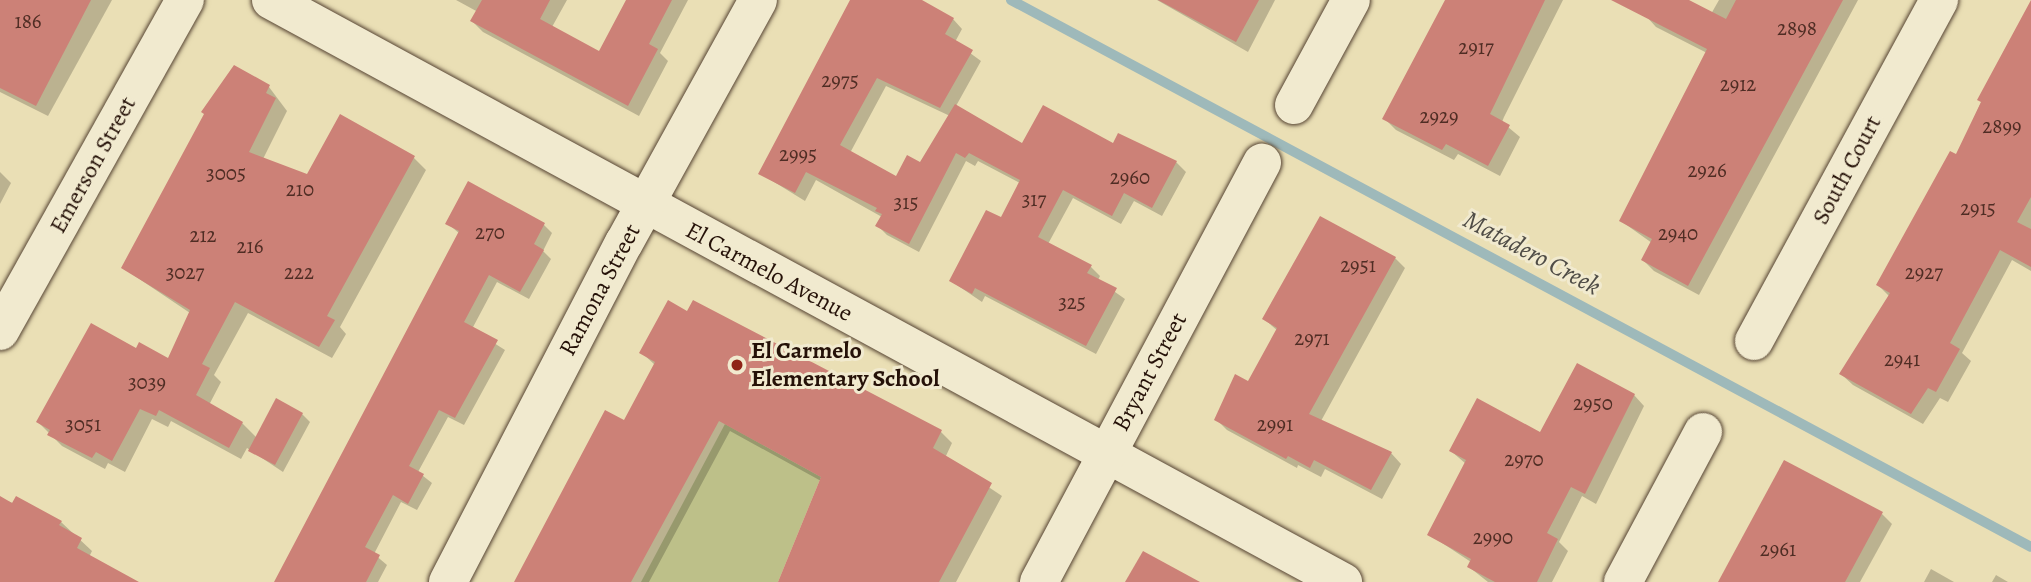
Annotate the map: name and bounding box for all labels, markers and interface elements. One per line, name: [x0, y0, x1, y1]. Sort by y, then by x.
house number: 186: [14, 8, 42, 34]
house number: 2898: [1777, 15, 1817, 41]
house number: 2917: [1458, 34, 1494, 60]
house number: 2975: [821, 67, 859, 93]
house number: 2912: [1720, 71, 1756, 97]
street label: Emerson Street: [44, 92, 142, 238]
house number: 2929: [1419, 103, 1459, 129]
street label: South Court: [1806, 111, 1888, 229]
house number: 2899: [1982, 113, 2022, 139]
house number: 2995: [779, 141, 817, 167]
house number: 2926: [1687, 157, 1727, 183]
house number: 3005: [206, 160, 246, 186]
house number: 2960: [1110, 164, 1150, 190]
house number: 210: [286, 176, 314, 202]
house number: 317: [1022, 186, 1046, 212]
house number: 315: [894, 189, 918, 215]
house number: 2915: [1960, 195, 1996, 221]
water label: Matadero Creek: [1458, 204, 1606, 302]
street label: El Carmelo Avenue: [681, 216, 857, 328]
house number: 270: [475, 219, 505, 245]
street label: Ramona Street: [553, 219, 647, 361]
house number: 2940: [1658, 220, 1698, 246]
house number: 212: [189, 222, 217, 248]
house number: 216: [237, 233, 263, 259]
house number: 2951: [1340, 252, 1376, 278]
house number: 3027: [166, 259, 204, 285]
house number: 222: [284, 259, 314, 285]
house number: 2927: [1905, 259, 1943, 285]
house number: 325: [1058, 289, 1086, 315]
street label: Bryant Street: [1107, 308, 1193, 436]
house number: 2971: [1294, 325, 1330, 351]
place label: El Carmelo Elementary School: [751, 337, 939, 393]
house number: 2941: [1884, 346, 1920, 372]
marker: El Carmelo Elementary School: [729, 357, 745, 373]
house number: 3039: [128, 369, 166, 395]
house number: 2950: [1573, 390, 1613, 416]
house number: 3051: [65, 411, 101, 437]
house number: 2991: [1257, 411, 1293, 437]
house number: 2970: [1504, 446, 1544, 472]
house number: 2990: [1473, 524, 1513, 550]
house number: 2961: [1760, 536, 1796, 562]

